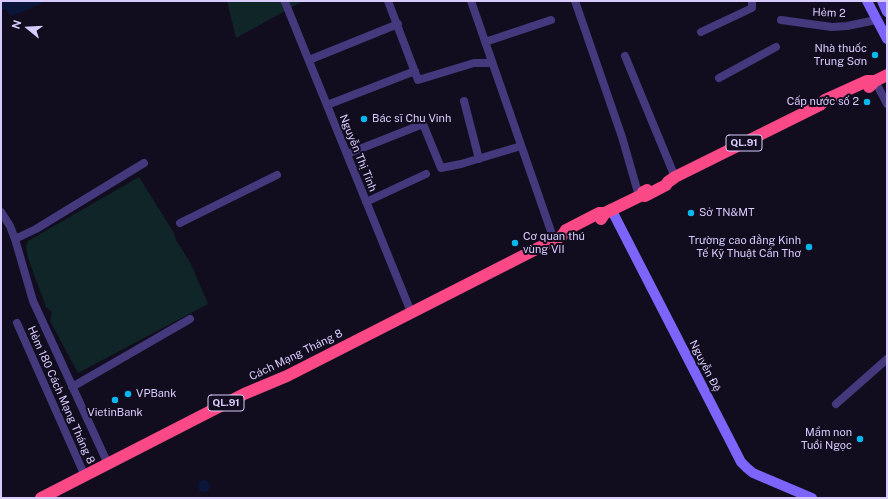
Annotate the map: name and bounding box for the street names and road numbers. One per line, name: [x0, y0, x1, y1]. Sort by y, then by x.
street label: Hẻm 2: [812, 6, 846, 20]
street label: Nguyễn Thị Tính: [336, 112, 380, 194]
road number: QL.91: [726, 135, 762, 151]
street label: Hẻm 180 Cách Mạng Tháng 8: [25, 324, 97, 466]
street label: Cách Mạng Tháng 8: [247, 327, 345, 383]
street label: Nguyễn Đệ: [686, 338, 724, 394]
road number: QL.91: [208, 395, 244, 411]

